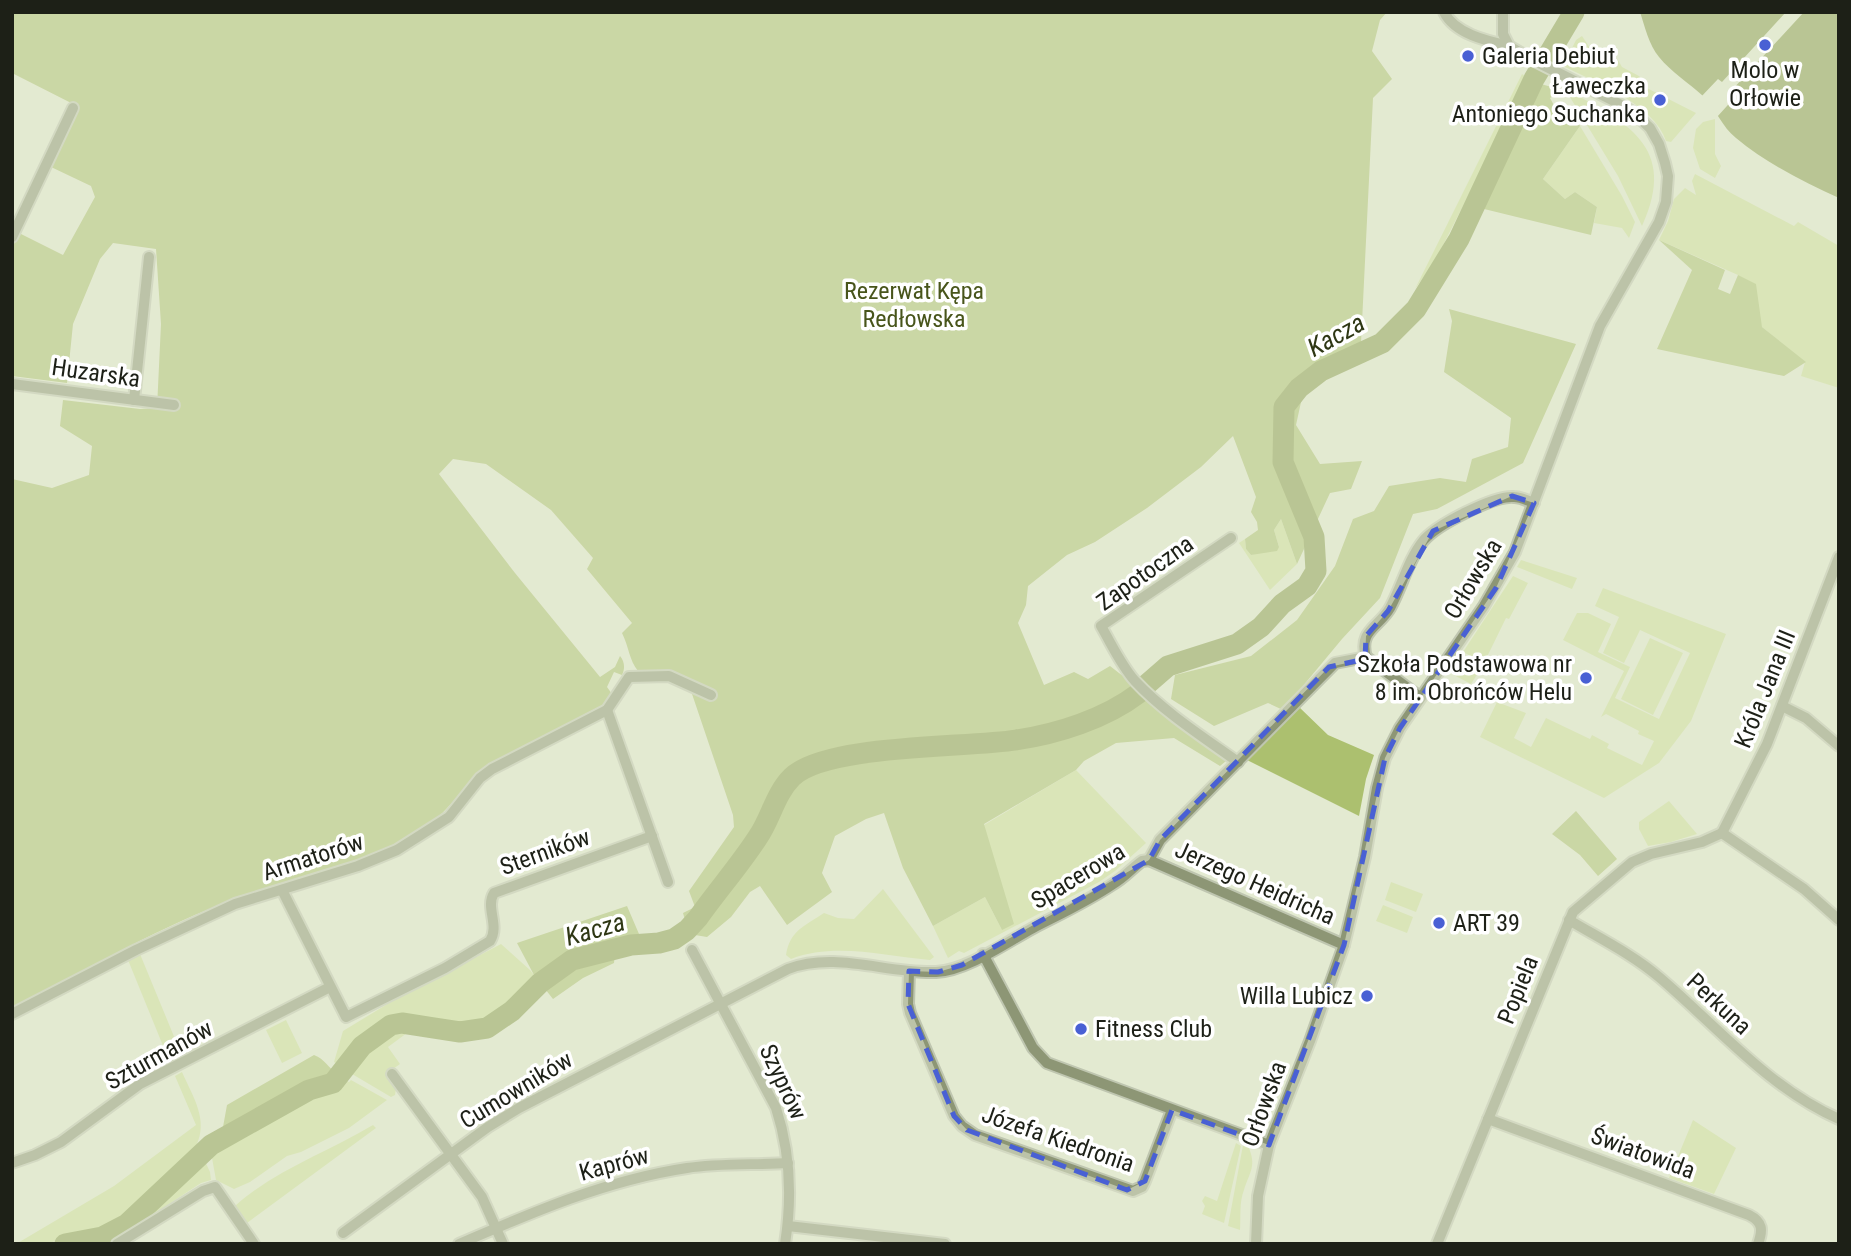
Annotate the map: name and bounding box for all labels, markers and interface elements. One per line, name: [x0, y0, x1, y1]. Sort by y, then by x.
marker: Molo w Orłowie: [1757, 37, 1773, 53]
place label: Galeria Debiut: [1482, 42, 1615, 70]
marker: Galeria Debiut: [1460, 48, 1476, 64]
place label: Molo w Orłowie: [1729, 56, 1801, 112]
place label: Ławeczka Antoniego Suchanka: [1452, 72, 1646, 128]
marker: Ławeczka Antoniego Suchanka: [1652, 92, 1668, 108]
park label: Rezerwat Kępa Redłowska: [844, 277, 984, 333]
water label: Kacza: [1302, 307, 1370, 363]
street label: Huzarska: [50, 353, 142, 393]
street label: Zapotoczna: [1091, 530, 1199, 616]
street label: Orłowska: [1438, 534, 1508, 624]
street label: Króla Jana III: [1729, 626, 1801, 752]
place label: Szkoła Podstawowa nr 8 im. Obrońców Helu: [1357, 650, 1572, 706]
marker: Szkoła Podstawowa nr 8 im. Obrońców Helu: [1578, 670, 1594, 686]
street label: Sterników: [496, 823, 594, 881]
street label: Armatorów: [259, 828, 367, 886]
street label: Jerzego Heidricha: [1171, 835, 1339, 931]
street label: Spacerowa: [1026, 837, 1130, 915]
water label: Kacza: [562, 906, 628, 952]
place label: ART 39: [1453, 909, 1520, 937]
marker: ART 39: [1431, 915, 1447, 931]
street label: Popiela: [1492, 952, 1544, 1028]
street label: Perkuna: [1681, 967, 1757, 1041]
place label: Willa Lubicz: [1240, 982, 1353, 1010]
marker: Willa Lubicz: [1359, 988, 1375, 1004]
street label: Szturmanów: [101, 1014, 217, 1096]
place label: Fitness Club: [1095, 1015, 1212, 1043]
marker: Fitness Club: [1073, 1021, 1089, 1037]
street label: Szyprów: [754, 1040, 812, 1124]
street label: Cumowników: [455, 1045, 577, 1135]
street label: Orłowska: [1236, 1058, 1292, 1150]
street label: Józefa Kiedronia: [978, 1100, 1138, 1178]
street label: Światowida: [1587, 1121, 1699, 1185]
street label: Kaprów: [576, 1141, 652, 1187]

